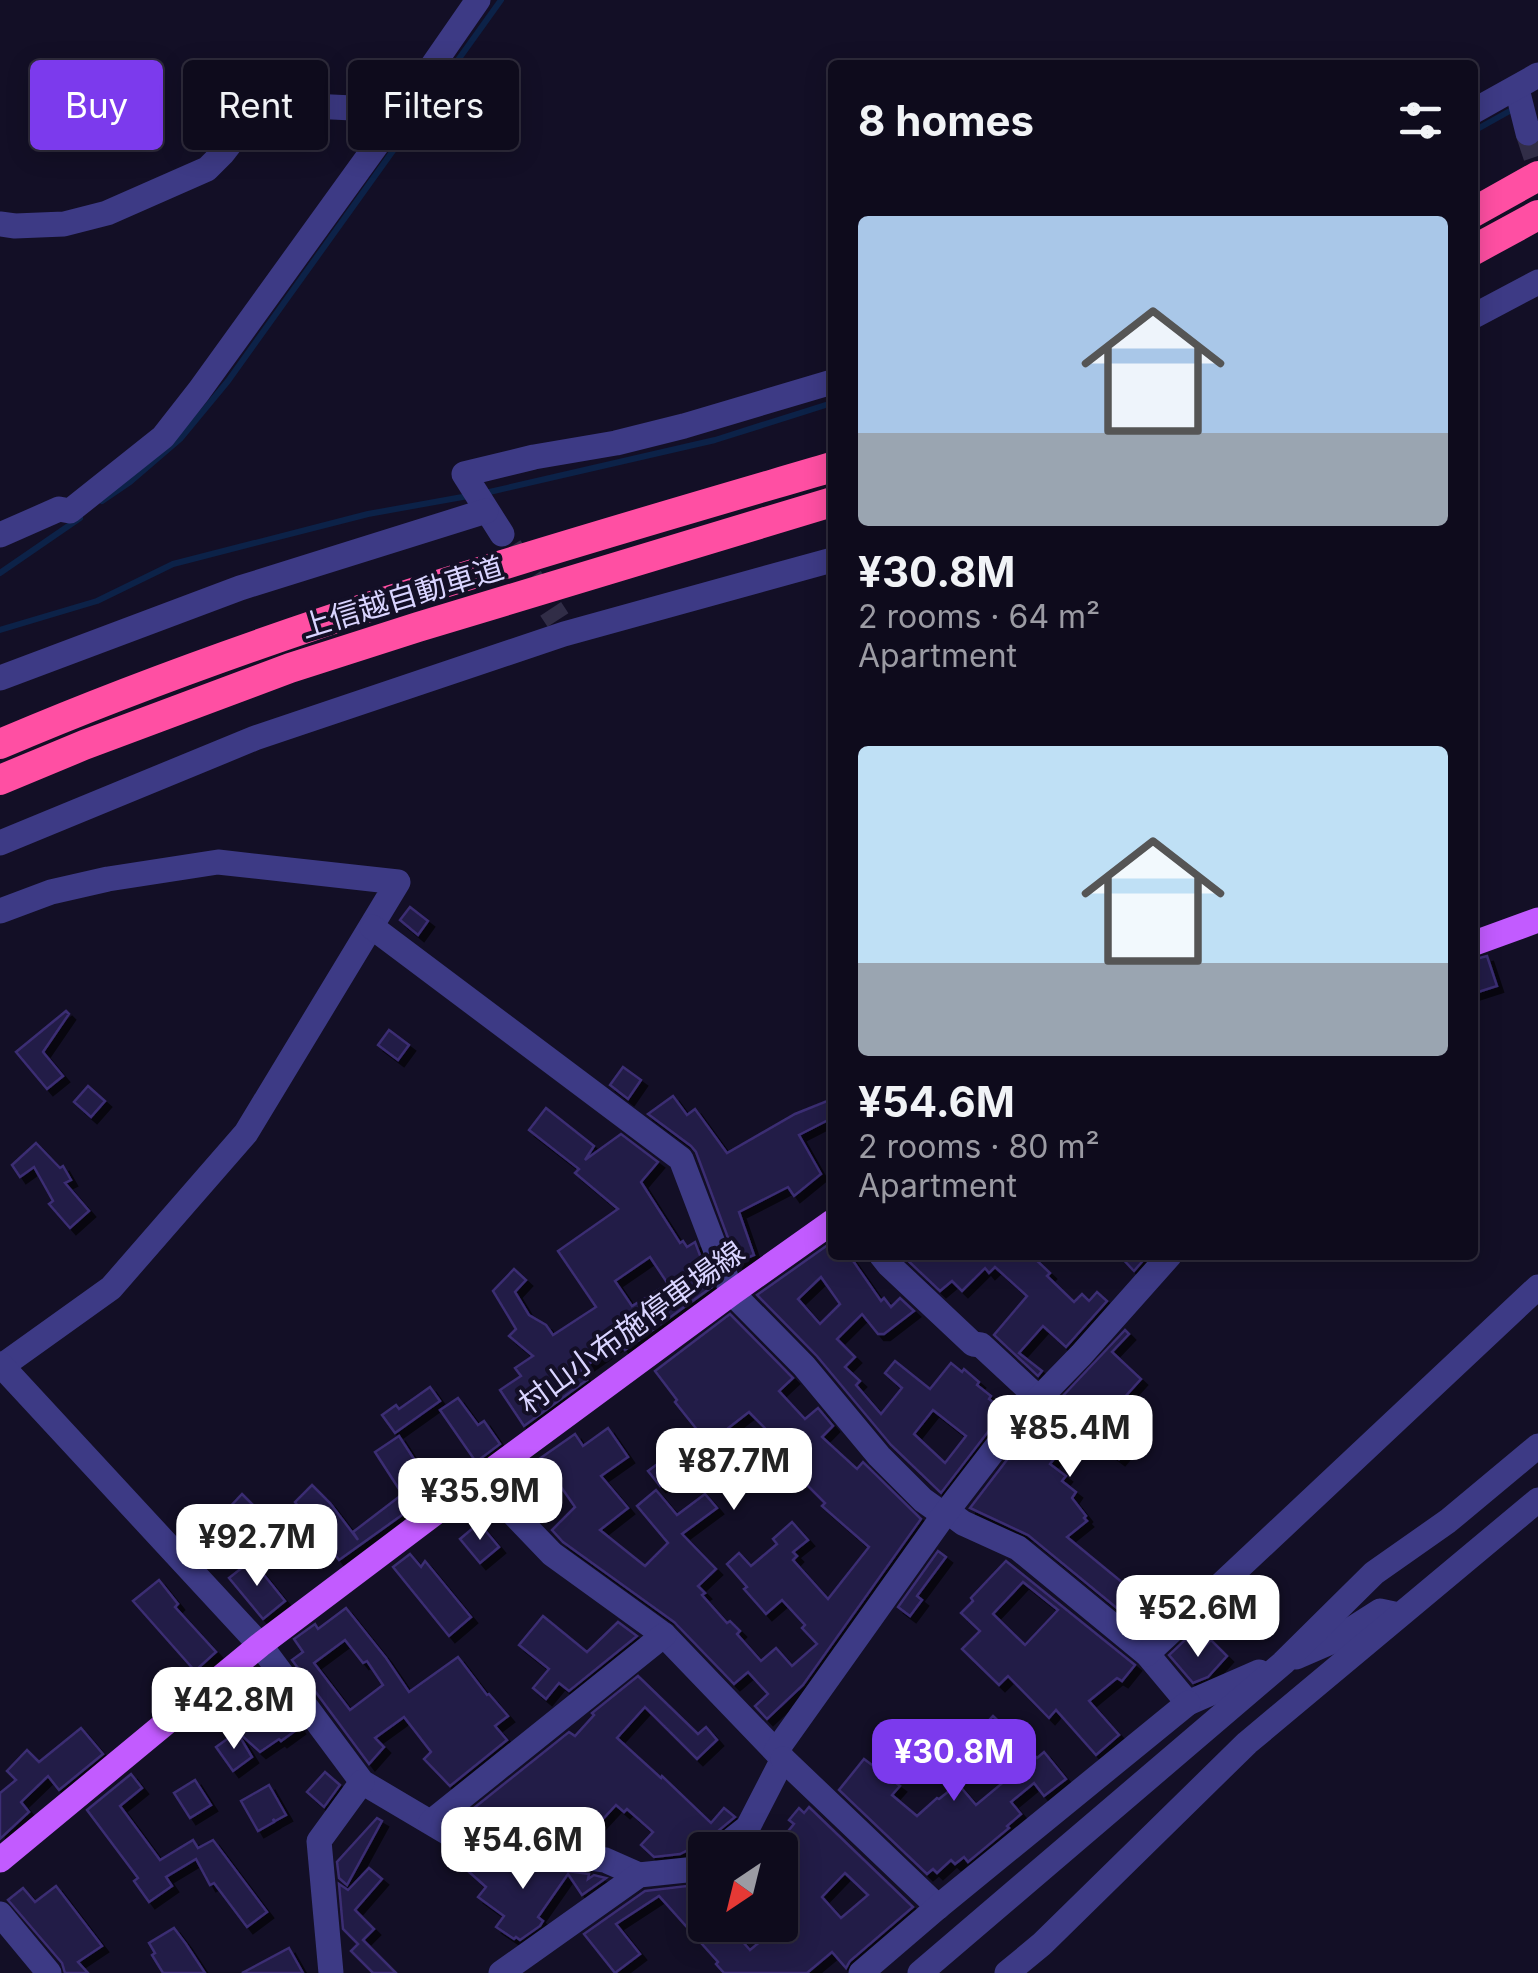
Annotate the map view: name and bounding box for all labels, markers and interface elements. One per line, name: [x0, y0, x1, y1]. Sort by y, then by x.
chip: Buy: [30, 60, 163, 150]
chip: Rent: [183, 60, 328, 150]
chip: Filters: [348, 60, 519, 150]
icon: filters: [1393, 93, 1448, 148]
text: 8 homes: [858, 95, 1034, 146]
icon: home: [1063, 281, 1243, 461]
text: ¥30.8M: [858, 546, 1015, 597]
street label: 上信越自動車道: [296, 549, 508, 645]
text: 2 rooms · 64 m²: [858, 597, 1100, 636]
text: Apartment: [858, 636, 1017, 675]
icon: home: [1063, 811, 1243, 991]
text: ¥54.6M: [858, 1076, 1015, 1127]
text: 2 rooms · 80 m²: [858, 1127, 1100, 1166]
text: Apartment: [858, 1166, 1017, 1205]
street label: 村山小布施停車場線: [511, 1233, 751, 1421]
pin: ¥85.4M: [989, 1395, 1151, 1480]
text: ¥85.4M: [1010, 1408, 1130, 1447]
pin: ¥87.7M: [653, 1428, 815, 1513]
text: ¥87.7M: [678, 1441, 790, 1480]
pin: ¥35.9M: [399, 1458, 561, 1543]
text: ¥35.9M: [420, 1471, 540, 1510]
pin: ¥92.7M: [176, 1504, 338, 1589]
text: ¥92.7M: [198, 1517, 316, 1556]
pin: ¥52.6M: [1117, 1575, 1279, 1660]
text: ¥52.6M: [1138, 1588, 1258, 1627]
pin: ¥42.8M: [153, 1667, 315, 1752]
text: ¥42.8M: [174, 1680, 294, 1719]
pin: ¥30.8M: [873, 1719, 1035, 1804]
text: ¥30.8M: [894, 1732, 1014, 1771]
pin: ¥54.6M: [442, 1807, 604, 1892]
text: ¥54.6M: [463, 1820, 583, 1859]
north arrow: [688, 1832, 798, 1942]
map controls: [688, 1832, 798, 1942]

